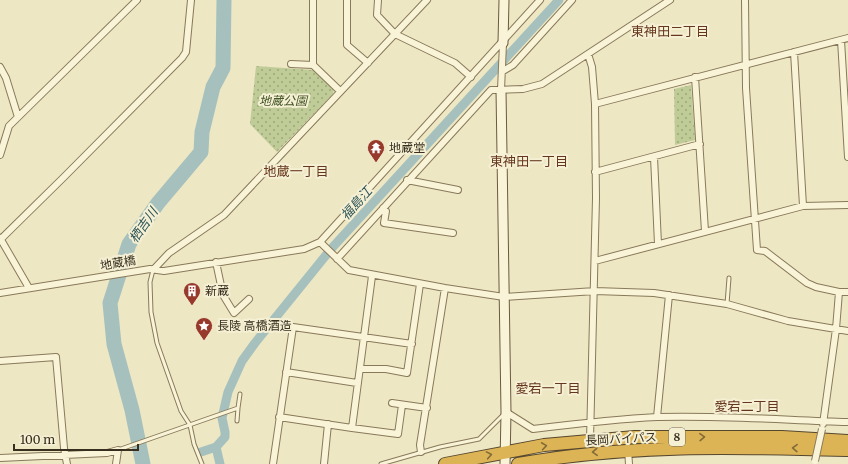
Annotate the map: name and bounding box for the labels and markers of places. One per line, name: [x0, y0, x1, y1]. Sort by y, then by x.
temple icon: 地蔵堂: [366, 138, 386, 163]
place label: 地蔵堂: [389, 140, 425, 155]
building icon: 新蔵: [182, 281, 202, 306]
place label: 新蔵: [205, 283, 229, 298]
place icon: 長陵 高橋酒造: [194, 316, 214, 341]
place label: 長陵 高橋酒造: [217, 318, 292, 333]

